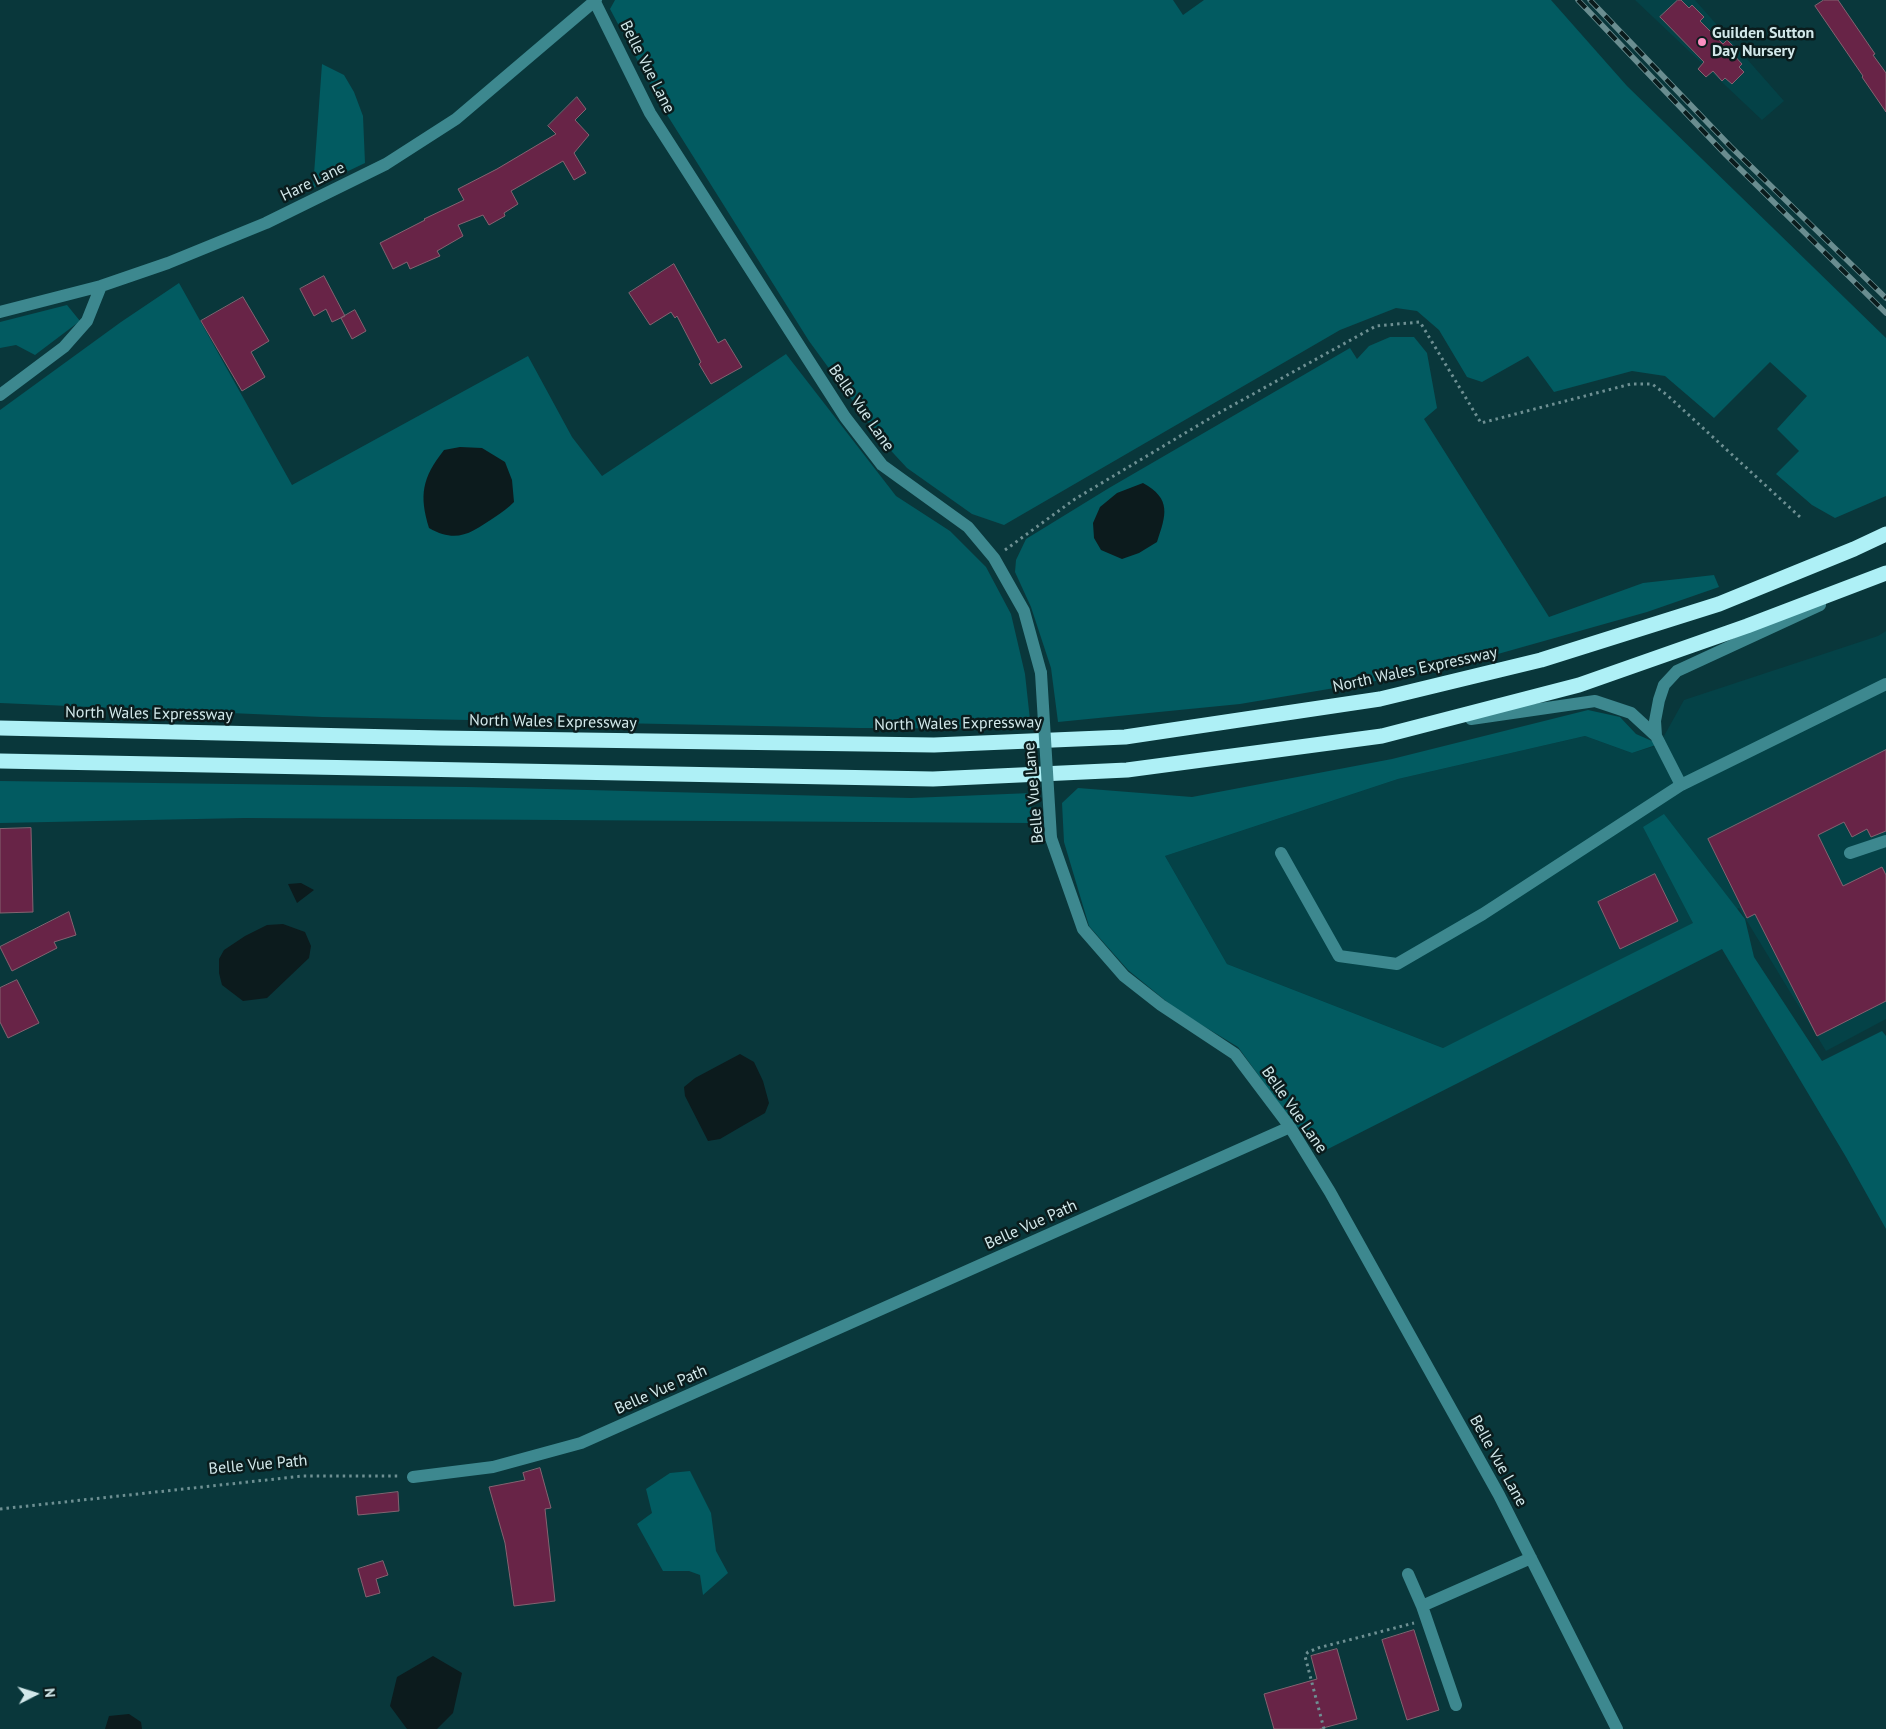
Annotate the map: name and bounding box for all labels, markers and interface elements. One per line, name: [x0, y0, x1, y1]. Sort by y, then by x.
street label: Belle Vue Lane: [615, 18, 679, 116]
place label: Guilden Sutton Day Nursery: [1712, 23, 1814, 61]
marker: Guilden Sutton Day Nursery: [1696, 36, 1708, 48]
street label: Hare Lane: [278, 158, 348, 206]
street label: Belle Vue Lane: [824, 361, 898, 455]
street label: North Wales Expressway: [1331, 643, 1499, 697]
street label: North Wales Expressway: [65, 703, 233, 725]
street label: North Wales Expressway: [469, 711, 637, 733]
street label: North Wales Expressway: [874, 713, 1042, 735]
street label: Belle Vue Lane: [1020, 742, 1048, 844]
street label: Belle Vue Lane: [1257, 1063, 1331, 1157]
street label: Belle Vue Path: [982, 1196, 1080, 1254]
street label: Belle Vue Path: [612, 1361, 710, 1419]
street label: Belle Vue Lane: [1465, 1412, 1531, 1510]
street label: Belle Vue Path: [208, 1451, 308, 1479]
north arrow: [10, 1669, 60, 1719]
text: N: [41, 1687, 59, 1698]

